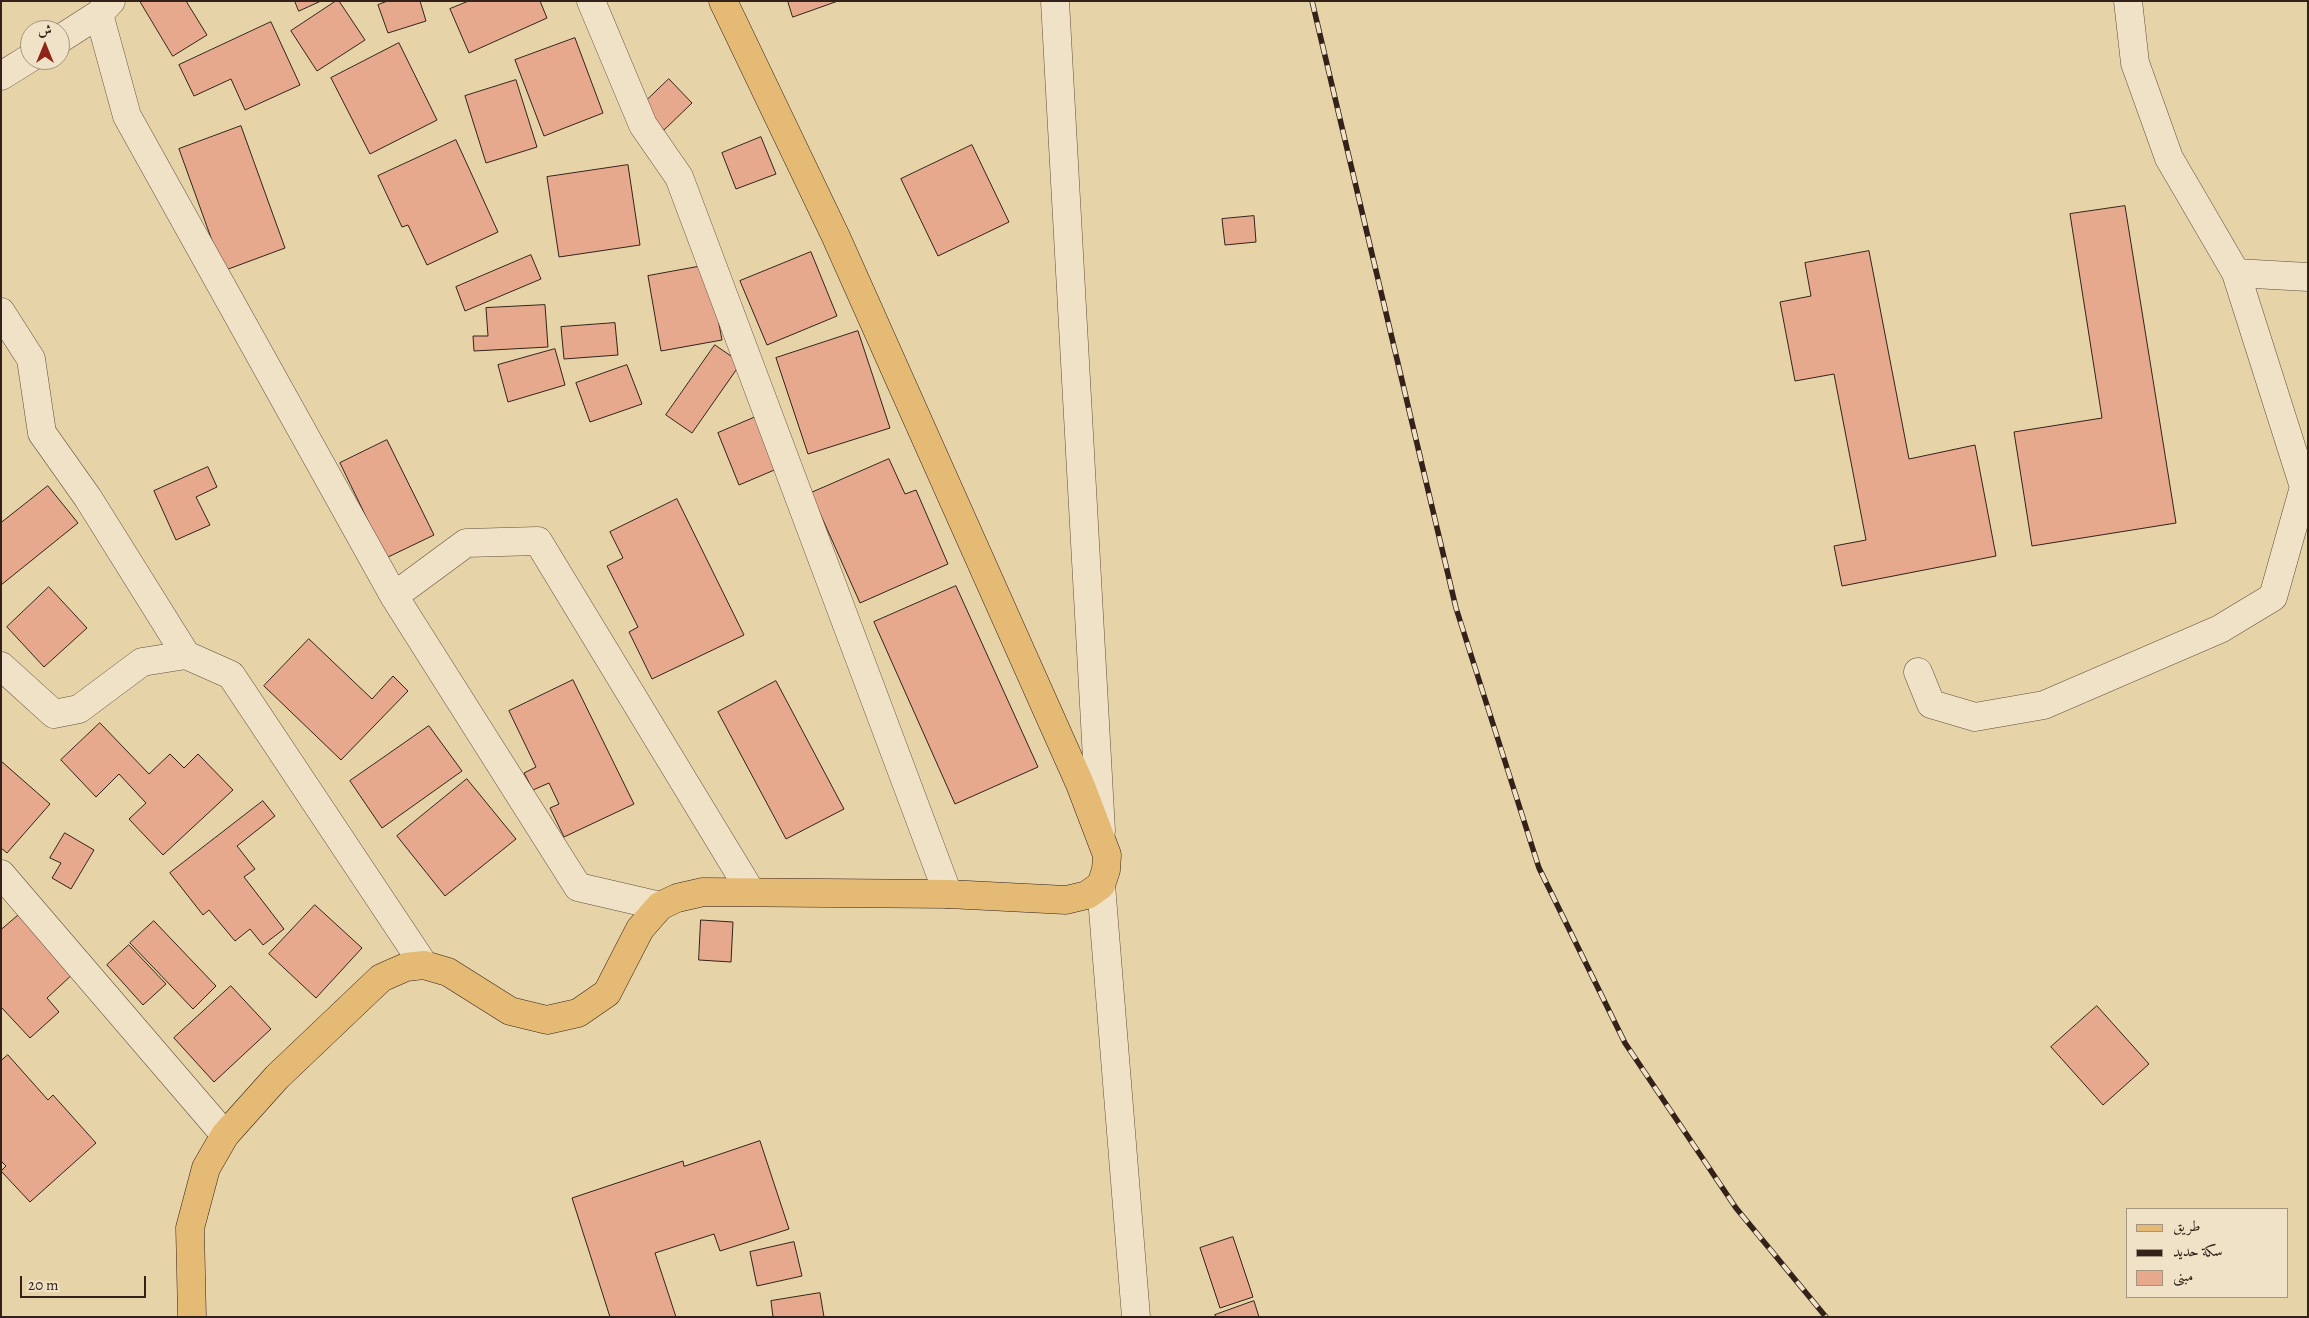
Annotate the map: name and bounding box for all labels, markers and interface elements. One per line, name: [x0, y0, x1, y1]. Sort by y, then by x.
north arrow: [20, 20, 70, 70]
text: ش: [38, 21, 52, 40]
legend: [2126, 1208, 2289, 1298]
text: طريق: [2173, 1216, 2200, 1236]
text: سكة حديد: [2173, 1241, 2222, 1261]
scale bar: [22, 1266, 149, 1298]
text: مبنى: [2173, 1266, 2193, 1286]
text: 20 m: [28, 1275, 59, 1295]

